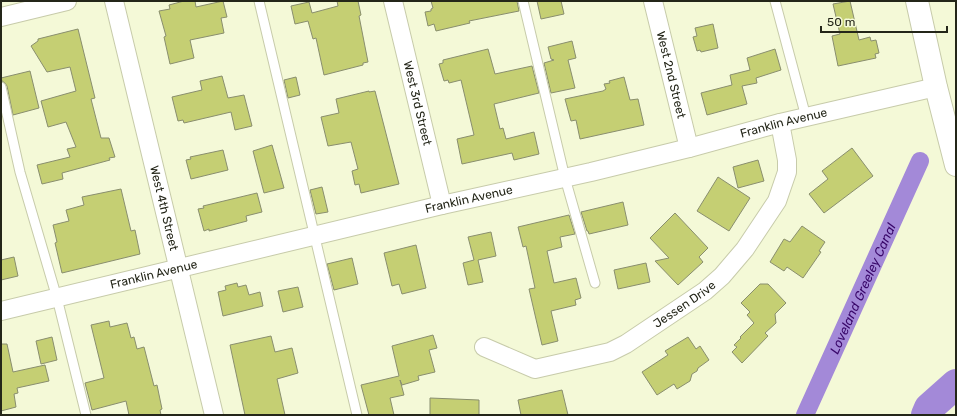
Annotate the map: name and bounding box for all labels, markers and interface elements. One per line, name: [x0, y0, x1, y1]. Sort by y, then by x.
scale bar: [821, 8, 947, 34]
text: 50 m: [827, 15, 855, 29]
street label: West 2nd Street: [654, 30, 689, 120]
street label: West 3rd Street: [401, 59, 434, 147]
street label: Franklin Avenue: [739, 105, 829, 141]
street label: West 4th Street: [147, 164, 181, 252]
street label: Franklin Avenue: [424, 183, 514, 216]
water label: Loveland Greeley Canal: [827, 220, 899, 356]
street label: Franklin Avenue: [109, 257, 199, 292]
street label: Jessen Drive: [651, 278, 719, 331]

